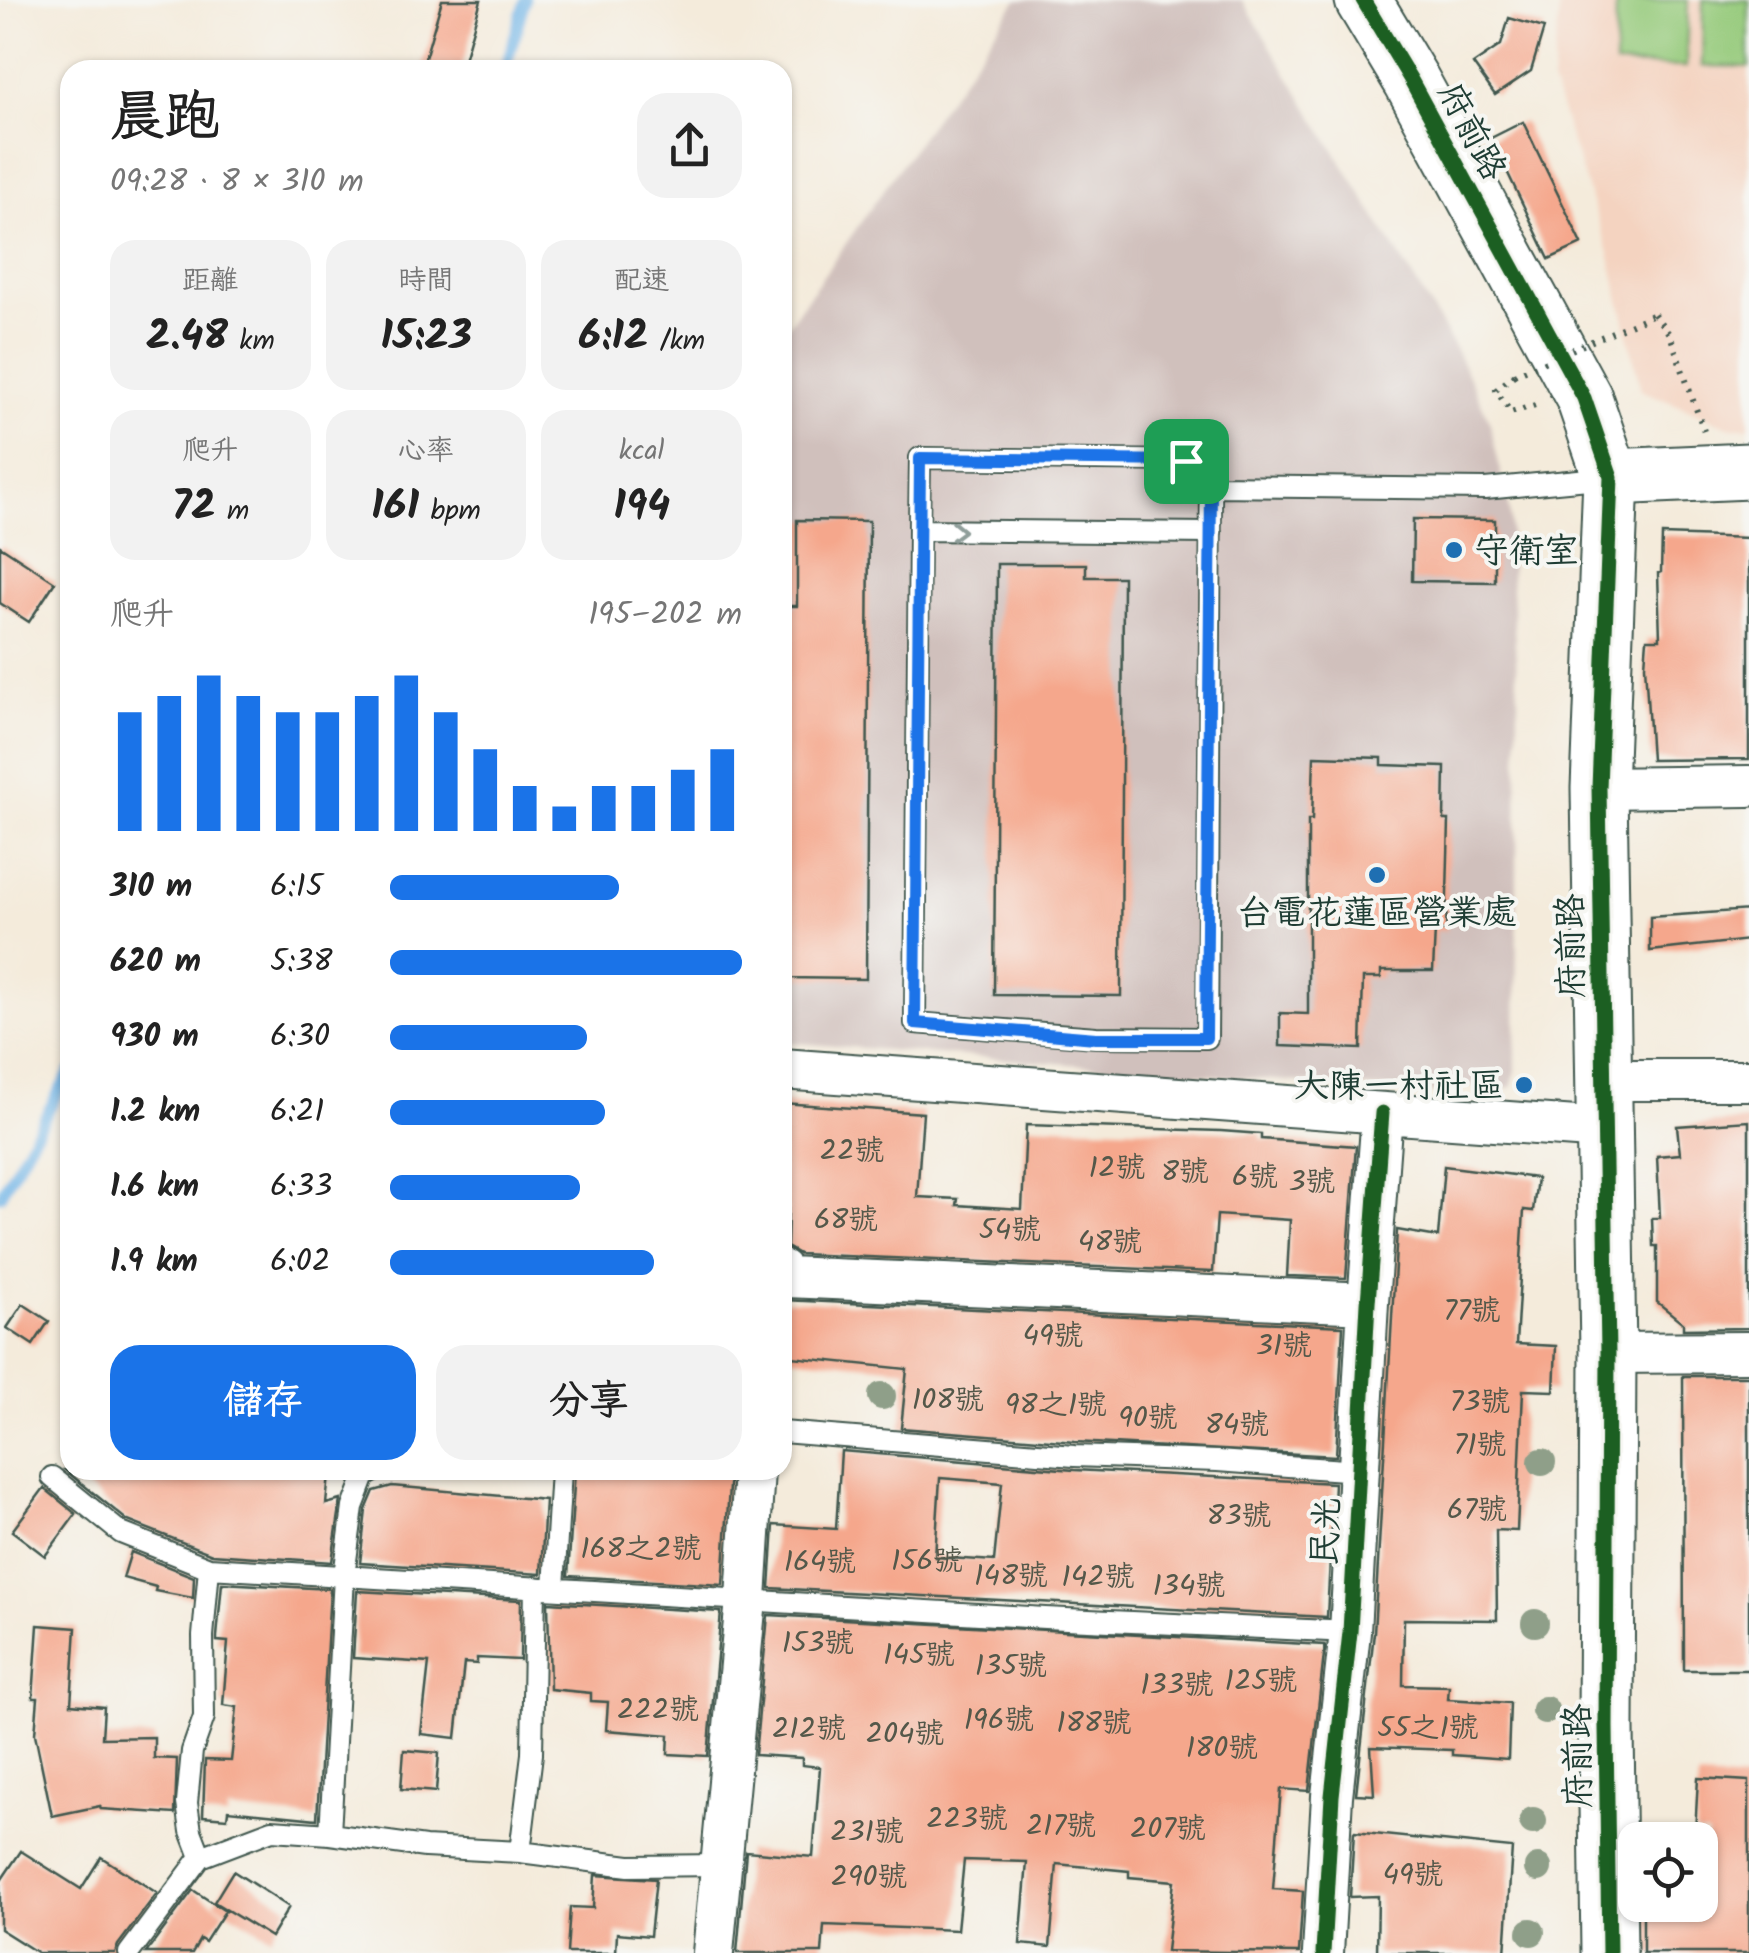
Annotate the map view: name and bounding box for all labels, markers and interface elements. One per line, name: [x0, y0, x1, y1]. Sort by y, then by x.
street label: 府前路: [1421, 73, 1520, 192]
text: 晨跑: [110, 76, 220, 163]
button: share: [637, 93, 742, 198]
text: 09:28 · 8 × 310 m: [110, 157, 364, 208]
text: 距離: [182, 259, 238, 304]
text: 時間: [398, 259, 454, 304]
text: 配速: [614, 259, 670, 304]
text: 2.48: [146, 304, 228, 371]
text: 15:23: [380, 304, 472, 371]
text: 6:12: [578, 304, 649, 371]
text: km: [228, 319, 275, 364]
text: /km: [649, 319, 705, 364]
pin: [1144, 419, 1229, 504]
text: 爬升: [182, 429, 238, 474]
text: 心率: [398, 429, 454, 474]
text: kcal: [619, 429, 664, 474]
icon: arrive: [1159, 434, 1214, 489]
text: 72: [171, 474, 216, 541]
text: 161: [371, 474, 419, 541]
text: 194: [613, 474, 670, 541]
text: m: [216, 489, 249, 534]
text: bpm: [419, 489, 481, 534]
one-way arrow: [951, 520, 967, 541]
place label: 守衛室: [1474, 525, 1579, 581]
marker: 守衛室: [1443, 539, 1465, 561]
text: 爬升: [110, 590, 174, 641]
text: 195–202 m: [588, 590, 742, 641]
text: 310 m: [110, 862, 192, 913]
text: 6:15: [270, 862, 323, 913]
marker: 台電花蓮區營業處: [1366, 864, 1388, 886]
place label: 台電花蓮區營業處: [1237, 887, 1517, 943]
street label: 府前路: [1544, 893, 1602, 999]
text: 620 m: [110, 937, 201, 988]
text: 5:38: [270, 937, 333, 988]
text: 930 m: [110, 1012, 199, 1063]
text: 6:30: [270, 1012, 330, 1063]
place label: 大陳一村社區: [1294, 1060, 1504, 1116]
marker: 大陳一村社區: [1513, 1074, 1535, 1096]
text: 1.2 km: [110, 1087, 200, 1138]
text: 6:21: [270, 1087, 324, 1138]
house number: 22號: [820, 1128, 884, 1176]
house number: 12號: [1089, 1145, 1145, 1193]
house number: 8號: [1161, 1149, 1209, 1197]
house number: 6號: [1232, 1154, 1278, 1202]
house number: 3號: [1288, 1159, 1336, 1207]
text: 1.6 km: [110, 1162, 199, 1213]
text: 6:33: [270, 1162, 332, 1213]
house number: 68號: [814, 1197, 878, 1245]
house number: 54號: [979, 1207, 1041, 1255]
house number: 48號: [1078, 1219, 1142, 1267]
text: 1.9 km: [110, 1237, 198, 1288]
text: 6:02: [270, 1237, 330, 1288]
house number: 77號: [1443, 1288, 1501, 1336]
house number: 49號: [1022, 1313, 1084, 1361]
house number: 31號: [1256, 1323, 1312, 1371]
button: 儲存: [110, 1345, 416, 1460]
button: 分享: [436, 1345, 742, 1460]
house number: 108號: [912, 1377, 984, 1425]
house number: 73號: [1450, 1379, 1510, 1427]
house number: 98之1號: [1005, 1382, 1107, 1430]
house number: 90號: [1118, 1395, 1178, 1443]
house number: 84號: [1205, 1402, 1269, 1450]
house number: 71號: [1453, 1422, 1507, 1470]
house number: 67號: [1447, 1487, 1507, 1535]
house number: 83號: [1206, 1493, 1272, 1541]
street label: 民光: [1298, 1495, 1358, 1568]
house number: 168之2號: [580, 1526, 702, 1574]
house number: 156號: [891, 1538, 963, 1586]
house number: 164號: [784, 1539, 856, 1587]
house number: 148號: [974, 1553, 1048, 1601]
house number: 142號: [1061, 1554, 1135, 1602]
house number: 134號: [1152, 1563, 1226, 1611]
house number: 153號: [782, 1620, 854, 1668]
house number: 145號: [883, 1632, 955, 1680]
house number: 135號: [975, 1643, 1047, 1691]
house number: 125號: [1225, 1658, 1297, 1706]
house number: 133號: [1140, 1662, 1214, 1710]
house number: 222號: [617, 1687, 699, 1735]
house number: 196號: [964, 1697, 1034, 1745]
house number: 188號: [1056, 1700, 1132, 1748]
street label: 府前路: [1551, 1703, 1609, 1809]
house number: 55之1號: [1377, 1705, 1479, 1753]
house number: 212號: [772, 1706, 846, 1754]
house number: 204號: [866, 1711, 944, 1759]
house number: 180號: [1186, 1725, 1258, 1773]
house number: 223號: [926, 1796, 1008, 1844]
house number: 217號: [1026, 1803, 1096, 1851]
house number: 207號: [1130, 1806, 1206, 1854]
house number: 231號: [830, 1809, 904, 1857]
map controls: [1618, 1822, 1718, 1922]
button: locate: [1618, 1822, 1718, 1922]
house number: 49號: [1382, 1852, 1444, 1900]
house number: 290號: [830, 1854, 908, 1902]

